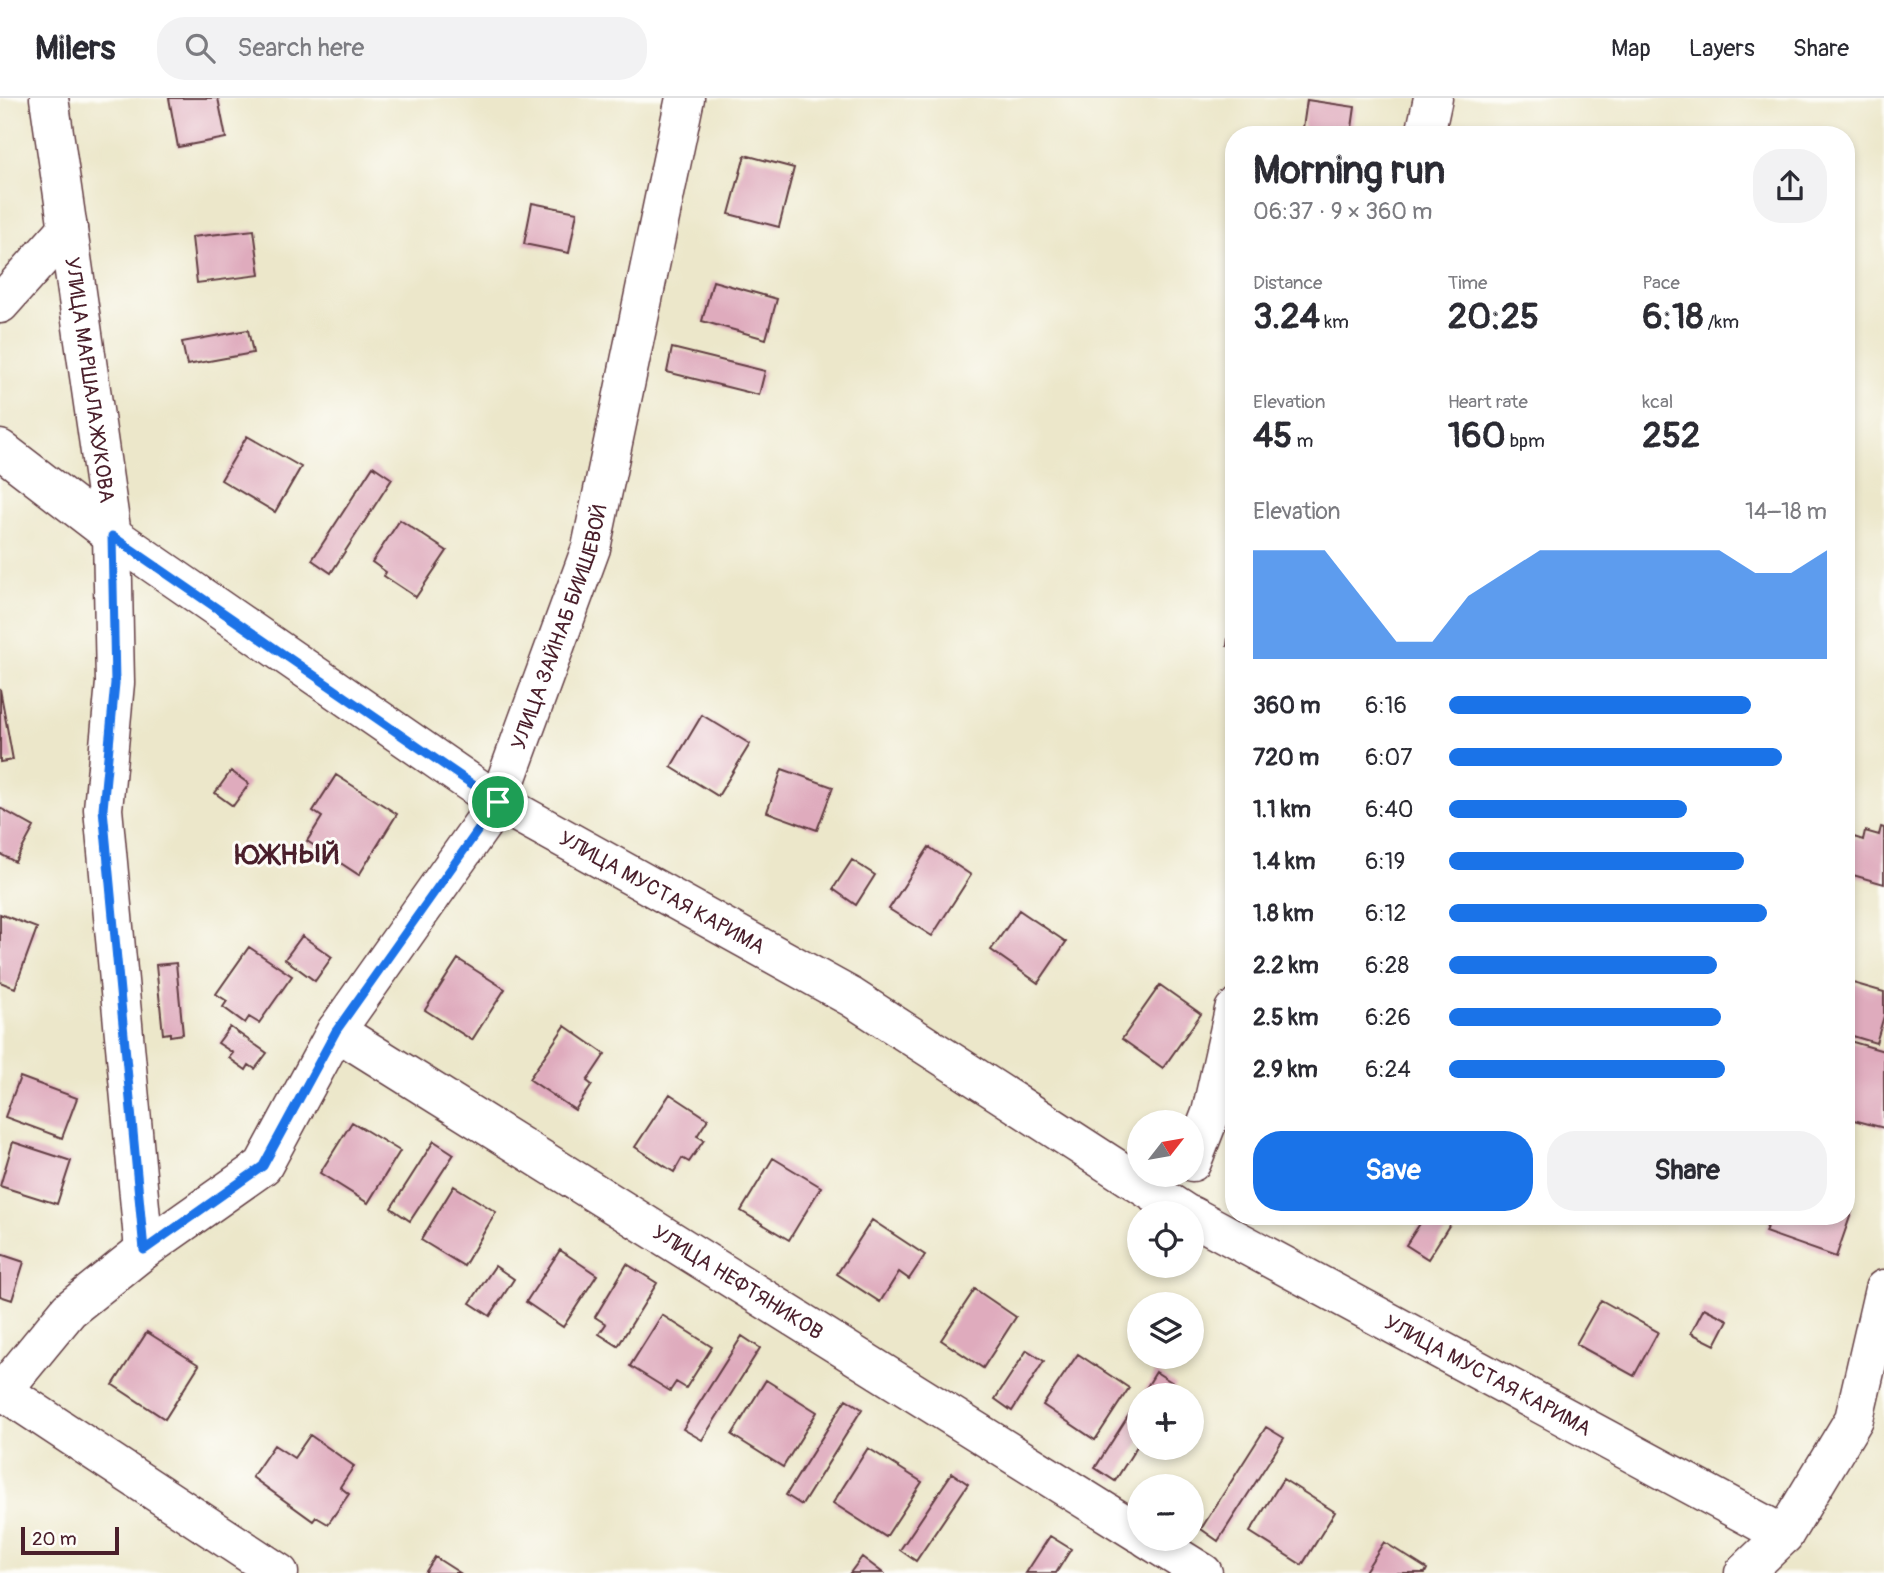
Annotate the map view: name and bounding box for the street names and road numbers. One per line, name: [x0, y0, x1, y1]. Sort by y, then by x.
street label: УЛИЦА МАРШАЛА ЖУКОВА: [58, 256, 120, 505]
street label: УЛИЦА ЗАЙНАБ БИИШЕВОЙ: [505, 502, 614, 754]
street label: УЛИЦА МУСТАЯ КАРИМА: [554, 825, 770, 961]
street label: УЛИЦА НЕФТЯНИКОВ: [647, 1219, 828, 1346]
street label: УЛИЦА МУСТАЯ КАРИМА: [1379, 1309, 1596, 1443]

